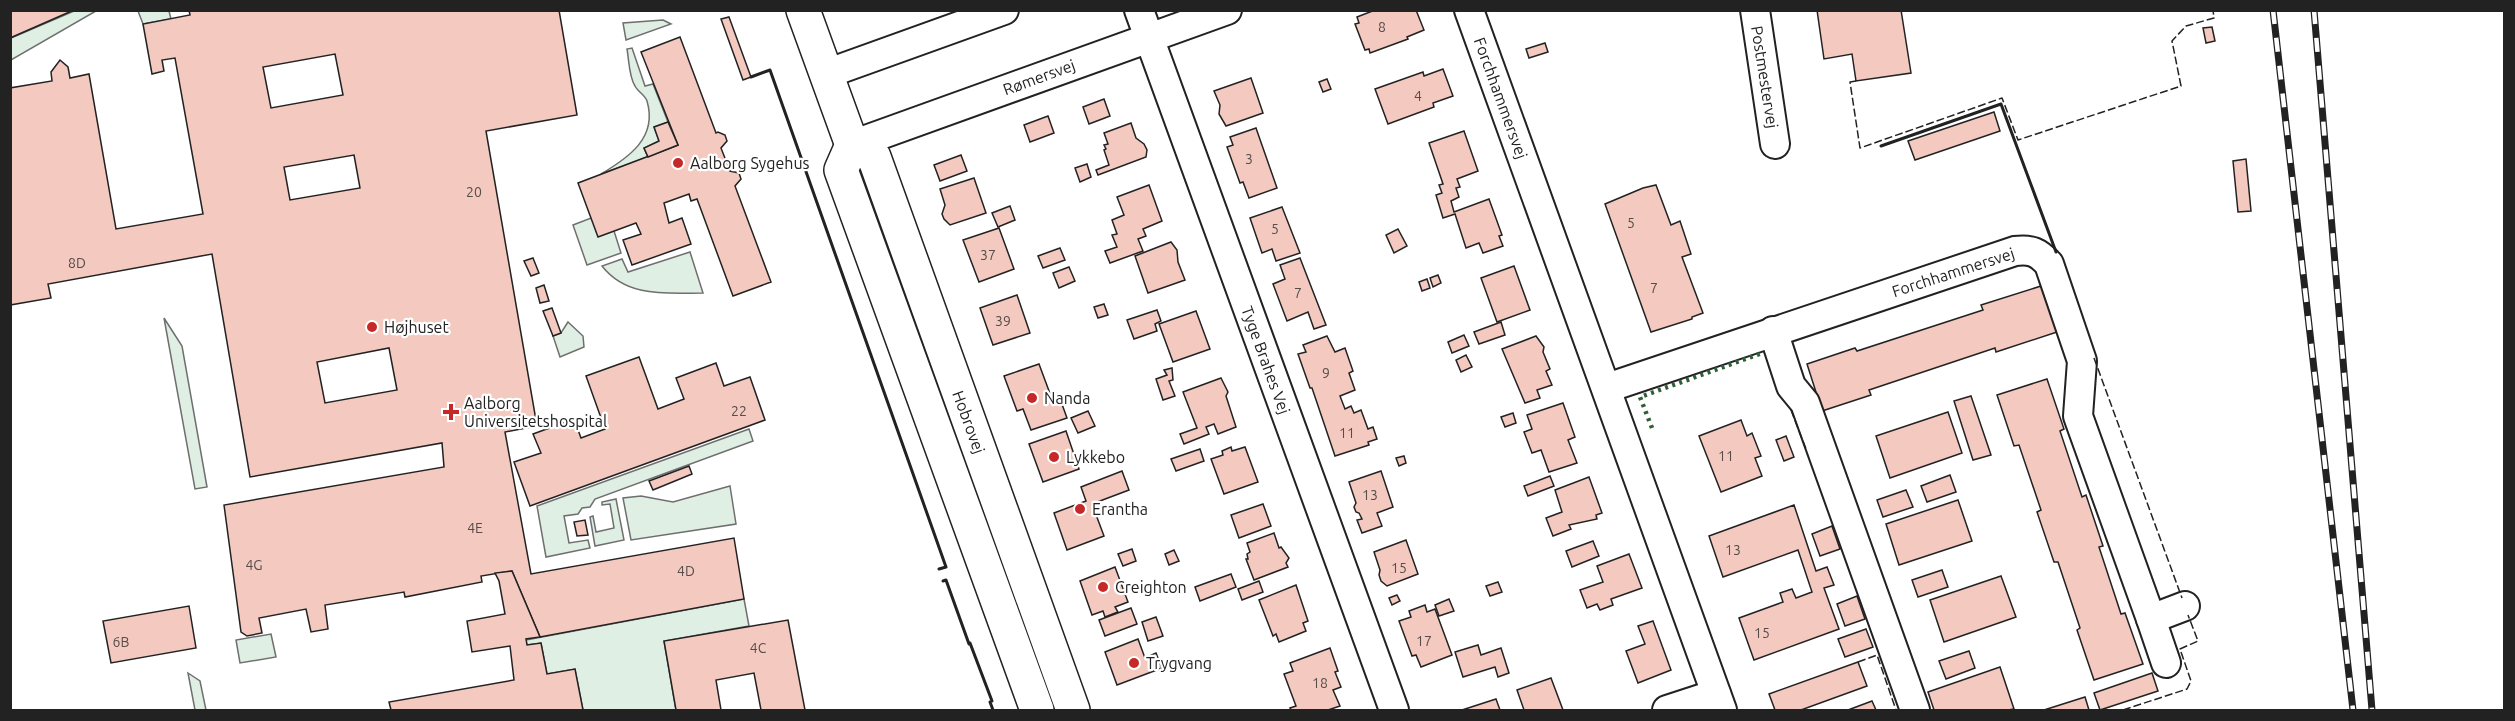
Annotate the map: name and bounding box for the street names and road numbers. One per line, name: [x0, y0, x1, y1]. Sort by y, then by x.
street label: Postmestervej: [1748, 24, 1782, 130]
street label: Forchhammersvej: [1471, 35, 1531, 161]
street label: Rømersvej: [1000, 56, 1078, 98]
street label: Forchhammersvej: [1889, 244, 2017, 300]
street label: Tyge Brahes Vej: [1238, 304, 1294, 416]
street label: Hobrovej: [949, 388, 989, 456]

